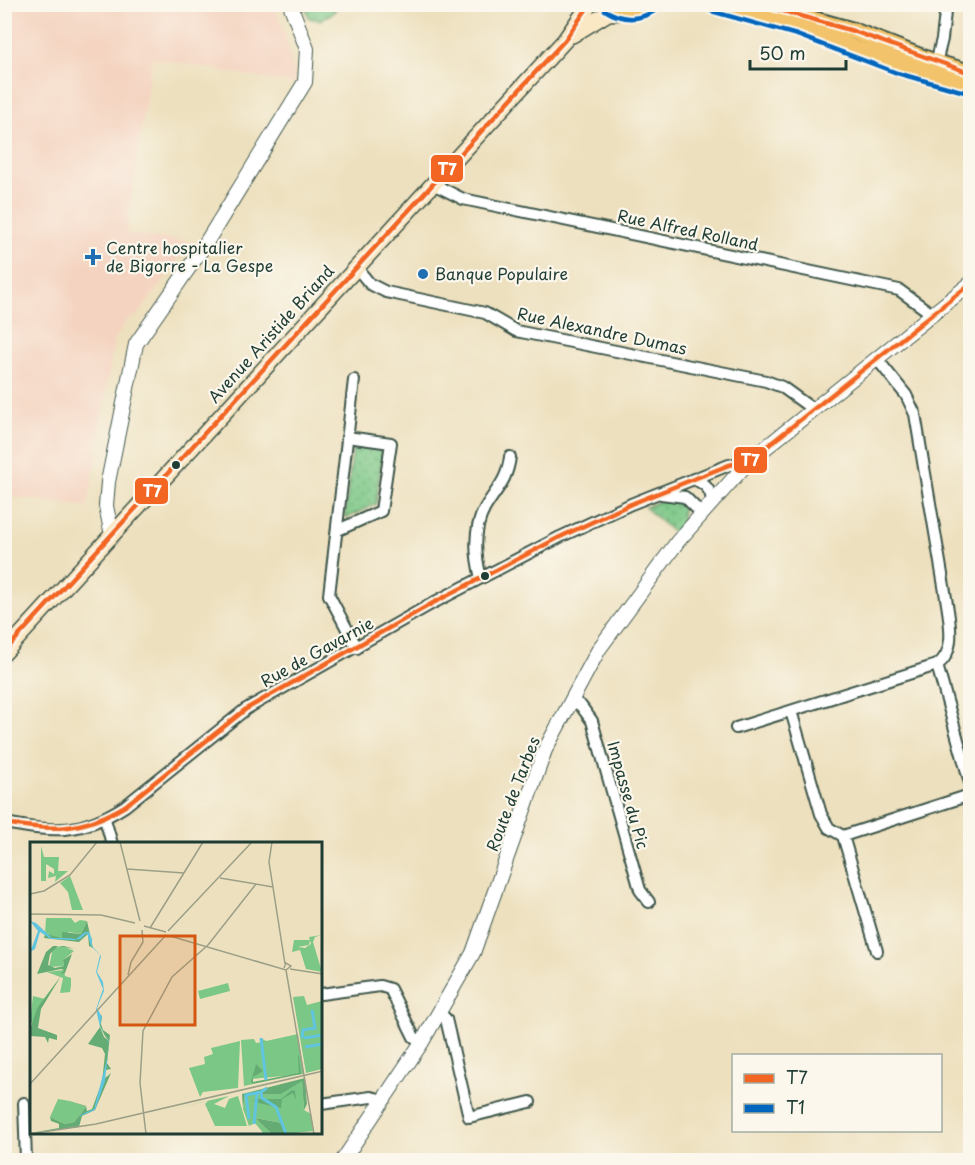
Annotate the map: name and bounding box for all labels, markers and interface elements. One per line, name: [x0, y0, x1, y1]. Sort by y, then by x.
scale bar: [750, 33, 846, 71]
text: 50 m: [759, 39, 806, 66]
line badge: T7: [430, 154, 464, 183]
text: T7: [437, 156, 457, 180]
street label: Rue Alfred Rolland: [616, 202, 761, 256]
place label: Centre hospitalier de Bigorre - La Gespe: [106, 235, 273, 277]
marker: Centre hospitalier de Bigorre - La Gespe: [84, 248, 102, 266]
street label: Avenue Aristide Briand: [202, 259, 339, 408]
place label: Banque Populaire: [435, 261, 568, 285]
marker: Banque Populaire: [416, 267, 430, 281]
street label: Rue Alexandre Dumas: [515, 300, 689, 360]
line badge: T7: [733, 446, 768, 474]
text: T7: [740, 447, 760, 471]
unlabelled marker: [170, 459, 182, 471]
line badge: T7: [134, 477, 169, 505]
text: T7: [142, 478, 162, 502]
unlabelled marker: [479, 570, 491, 582]
street label: Rue de Gavarnie: [256, 610, 378, 692]
street label: Route de Tarbes: [479, 733, 545, 855]
street label: Impasse du Pic: [602, 738, 656, 852]
inset map: [30, 842, 322, 1135]
legend: [732, 1054, 942, 1132]
text: T7: [786, 1063, 808, 1090]
text: T1: [786, 1093, 805, 1120]

